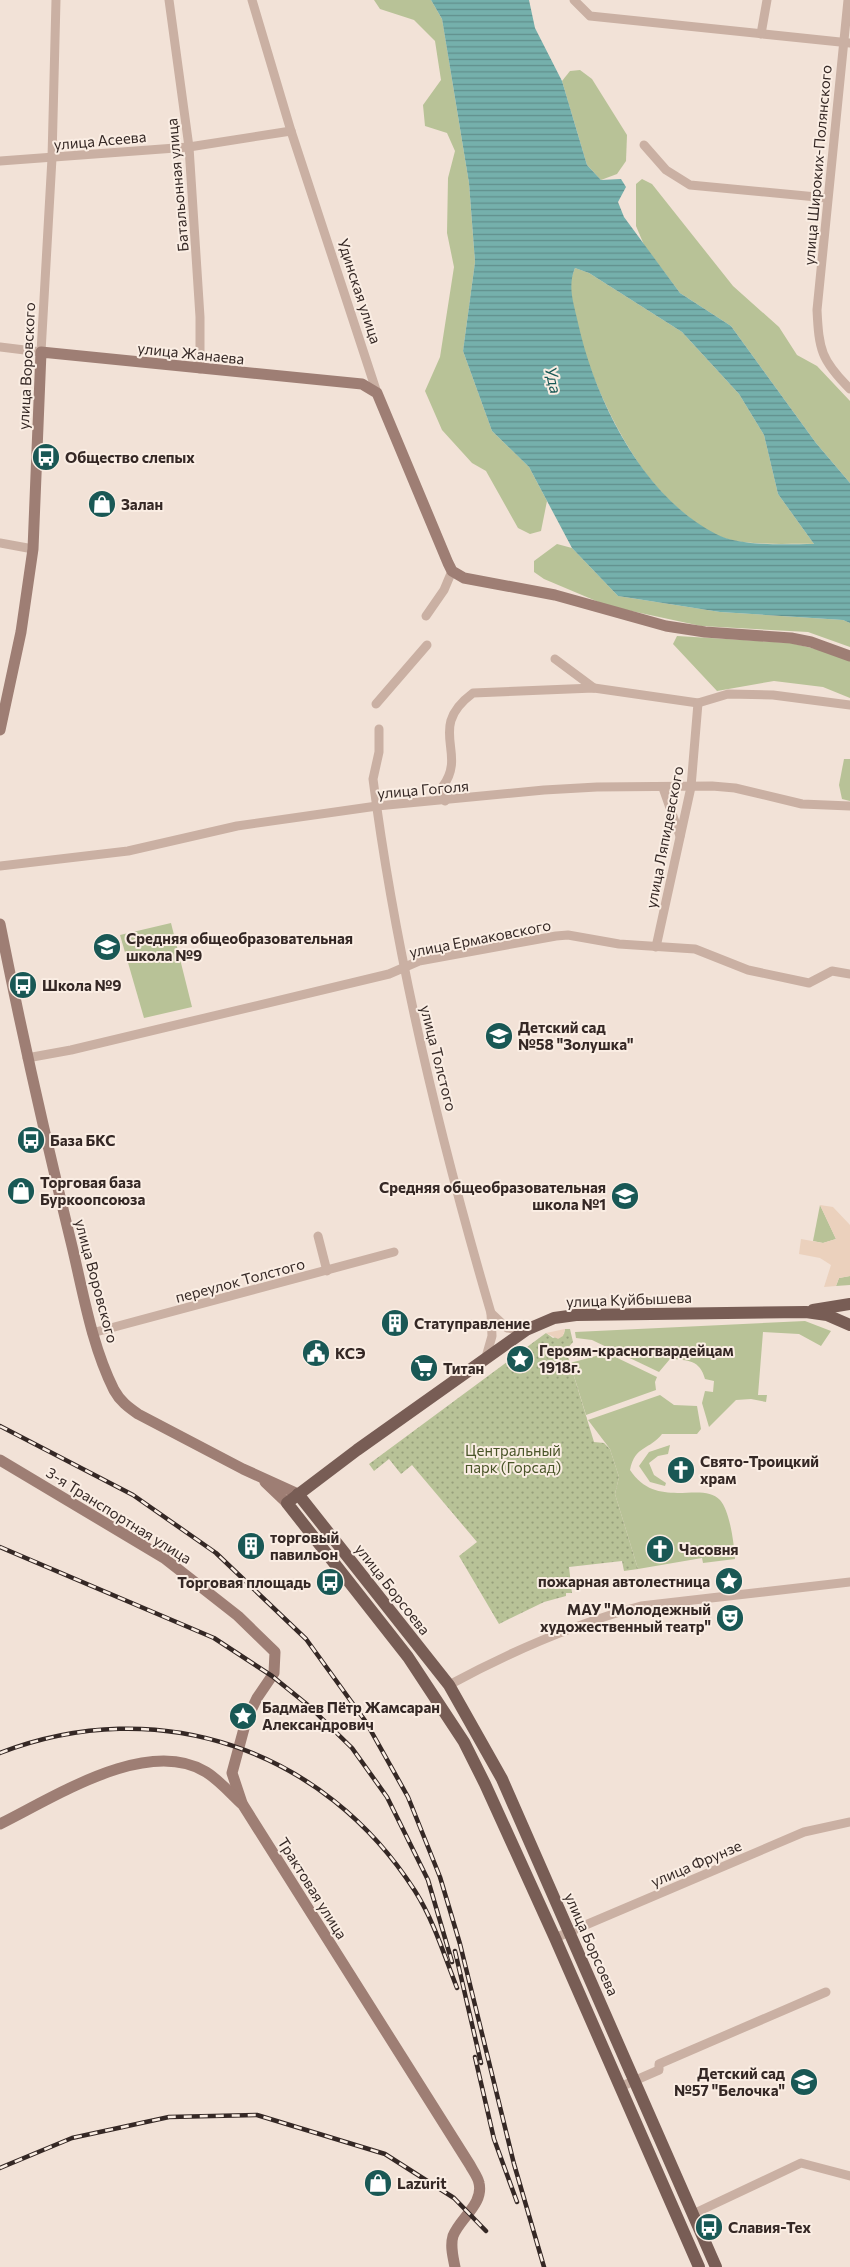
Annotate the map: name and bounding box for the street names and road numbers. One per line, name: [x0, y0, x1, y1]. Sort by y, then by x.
street label: улица Широких-Полянского: [799, 64, 835, 266]
street label: Батальонная улица: [162, 117, 192, 253]
street label: улица Асеева: [53, 127, 147, 153]
street label: Удинская улица: [335, 236, 385, 346]
street label: улица Воровского: [14, 302, 38, 430]
street label: улица Жанаева: [137, 338, 245, 368]
street label: улица Ляпидевского: [641, 764, 687, 910]
street label: улица Гоголя: [376, 776, 470, 802]
street label: улица Ермаковского: [408, 915, 552, 961]
street label: улица Толстого: [417, 1003, 461, 1113]
street label: улица Воровского: [72, 1217, 122, 1345]
street label: переулок Толстого: [173, 1254, 307, 1306]
street label: улица Куйбышева: [566, 1288, 692, 1310]
street label: 3-я Транспортная улица: [43, 1463, 195, 1567]
street label: улица Борсоева: [352, 1540, 434, 1638]
street label: Трактовая улица: [275, 1834, 351, 1942]
street label: улица Фрунзе: [648, 1836, 744, 1890]
street label: улица Борсоева: [561, 1890, 623, 1998]

